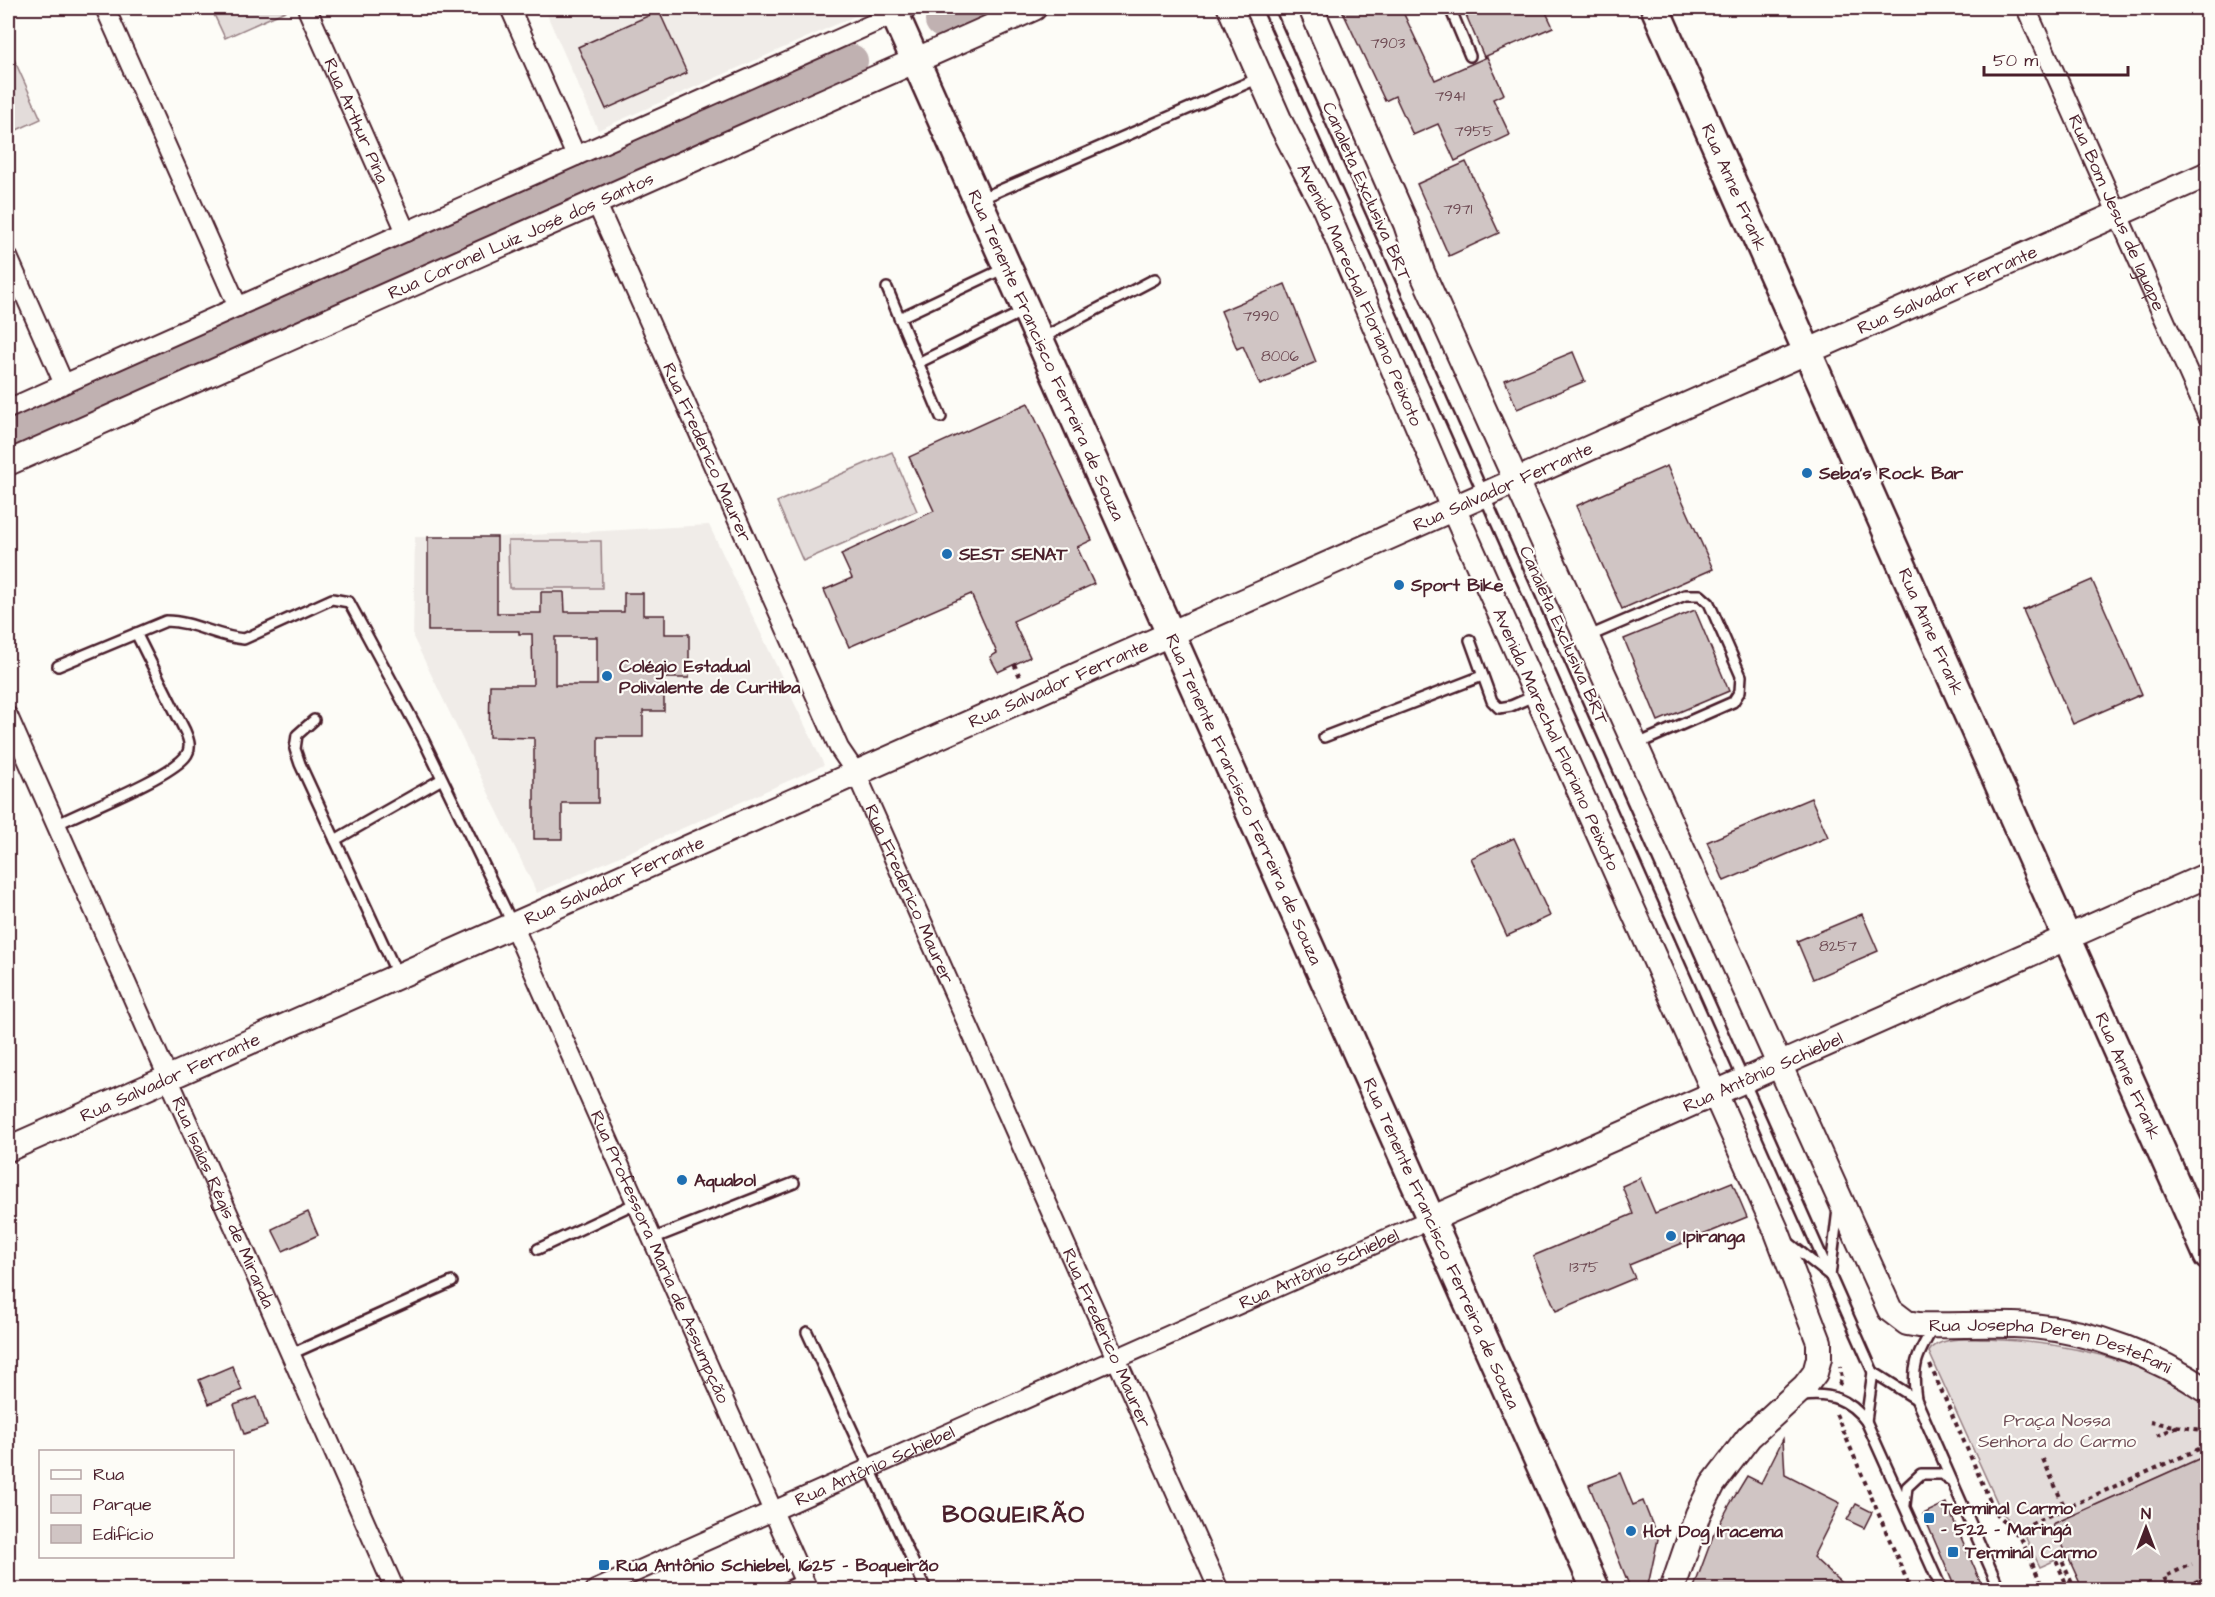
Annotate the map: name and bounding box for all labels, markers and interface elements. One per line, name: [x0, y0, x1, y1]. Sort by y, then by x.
house number: 7903: [1371, 33, 1406, 54]
scale bar: [1984, 39, 2128, 77]
text: 50 m: [1993, 48, 2038, 73]
street label: Rua Arthur Pina: [317, 54, 395, 188]
house number: 7941: [1435, 86, 1465, 107]
street label: Canaleta Exclusiva BRT: [1316, 98, 1418, 285]
street label: Rua Bom Jesus de Iguape: [2062, 111, 2171, 315]
street label: Rua Anne Frank: [1695, 120, 1773, 255]
house number: 7955: [1454, 121, 1494, 142]
street label: Avenida Marechal Floriano Peixoto: [1291, 159, 1429, 430]
street label: Rua Coronel Luiz José dos Santos: [384, 166, 658, 306]
street label: Rua Tenente Francisco Ferreira de Souza: [961, 186, 1131, 525]
house number: 7971: [1444, 199, 1473, 220]
street label: Rua Salvador Ferrante: [1853, 239, 2041, 341]
house number: 7990: [1243, 306, 1279, 327]
house number: 8006: [1261, 346, 1300, 367]
street label: Rua Frederico Maurer: [656, 359, 758, 546]
street label: Rua Salvador Ferrante: [1409, 436, 1597, 538]
place label: Seba's Rock Bar: [1818, 461, 1963, 486]
marker: Seba's Rock Bar: [1800, 466, 1814, 480]
place label: SEST SENAT: [958, 542, 1068, 567]
street label: Canaleta Exclusiva BRT: [1513, 542, 1615, 729]
marker: SEST SENAT: [940, 547, 954, 561]
street label: Rua Anne Frank: [1892, 564, 1970, 699]
place label: Sport Bike: [1410, 573, 1504, 598]
marker: Sport Bike: [1392, 578, 1406, 592]
street label: Avenida Marechal Floriano Peixoto: [1486, 604, 1626, 875]
street label: Rua Tenente Francisco Ferreira de Souza: [1159, 630, 1328, 969]
street label: Rua Salvador Ferrante: [965, 633, 1153, 735]
place label: Colégio Estadual Polivalente de Curitiba: [619, 654, 801, 700]
marker: Colégio Estadual Polivalente de Curitiba: [600, 669, 614, 683]
street label: Rua Frederico Maurer: [858, 800, 960, 988]
street label: Rua Salvador Ferrante: [520, 830, 708, 932]
house number: 8257: [1819, 936, 1857, 957]
street label: Rua Anne Frank: [2089, 1009, 2167, 1144]
street label: Rua Antônio Schiebel: [1679, 1026, 1847, 1119]
street label: Rua Salvador Ferrante: [76, 1027, 264, 1129]
street label: Rua Tenente Francisco Ferreira de Souza: [1357, 1074, 1526, 1413]
street label: Rua Isaías Régis de Miranda: [165, 1093, 281, 1312]
street label: Rua Professora Maria de Assumpção: [584, 1107, 736, 1407]
place label: Aquabol: [694, 1168, 756, 1193]
marker: Aquabol: [675, 1173, 689, 1187]
street label: Rua Antônio Schiebel: [1235, 1223, 1403, 1316]
place label: Ipiranga: [1683, 1224, 1746, 1250]
marker: Ipiranga: [1664, 1229, 1678, 1243]
street label: Rua Frederico Maurer: [1056, 1244, 1157, 1432]
house number: 1375: [1569, 1257, 1599, 1278]
street label: Rua Josepha Deren Destefani: [1929, 1313, 2176, 1380]
park label: Praça Nossa Senhora do Carmo: [1978, 1408, 2136, 1454]
street label: Rua Antônio Schiebel: [791, 1420, 959, 1513]
legend: [39, 1450, 234, 1558]
text: Rua: [93, 1462, 124, 1487]
text: Parque: [93, 1492, 152, 1517]
place label: Terminal Carmo - 522 - Maringá: [1940, 1496, 2074, 1543]
district label: BOQUEIRÃO: [942, 1498, 1086, 1532]
north arrow: [2116, 1498, 2176, 1558]
text: N: [2141, 1503, 2151, 1525]
marker: Terminal Carmo - 522 - Maringá: [1922, 1511, 1936, 1525]
place label: Hot Dog Iracema: [1643, 1519, 1784, 1545]
text: Edifício: [93, 1522, 153, 1547]
marker: Hot Dog Iracema: [1624, 1524, 1638, 1538]
place label: Terminal Carmo: [1964, 1540, 2098, 1565]
marker: Terminal Carmo: [1946, 1545, 1960, 1559]
place label: Rua Antônio Schiebel, 1625 - Boqueirão: [616, 1553, 939, 1578]
marker: Rua Antônio Schiebel, 1625 - Boqueirão: [597, 1558, 611, 1572]

